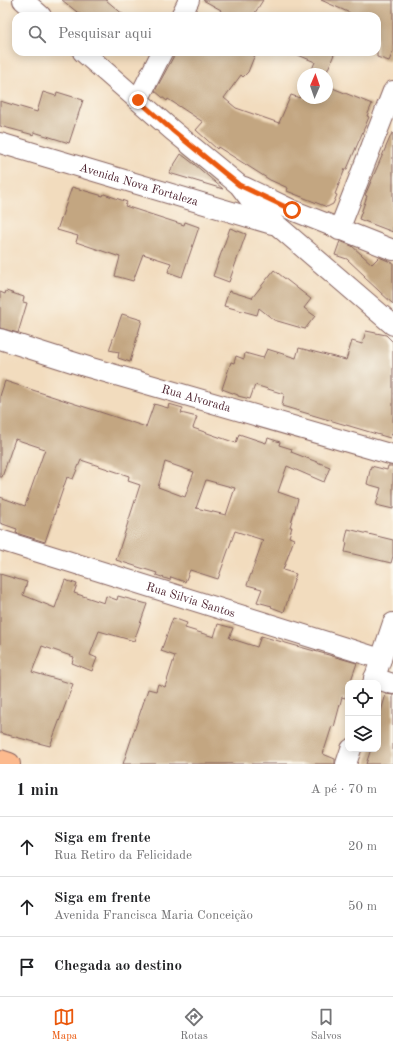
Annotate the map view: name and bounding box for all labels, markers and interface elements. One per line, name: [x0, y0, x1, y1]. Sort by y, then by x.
search box: [12, 12, 381, 56]
icon: search: [26, 23, 48, 45]
text: Pesquisar aqui: [58, 27, 152, 42]
north arrow: [297, 68, 333, 104]
route end: [129, 91, 147, 109]
street label: Avenida Nova Fortaleza: [78, 162, 200, 209]
route start: [283, 201, 301, 219]
street label: Rua Alvorada: [160, 384, 232, 415]
street label: Rua Silvia Santos: [145, 581, 237, 620]
map controls: [345, 680, 381, 752]
button: locate: [345, 680, 381, 716]
button: layers: [345, 716, 381, 752]
text: 1 min: [16, 782, 59, 799]
text: A pé · 70 m: [311, 783, 377, 796]
text: Siga em frente: [54, 831, 151, 846]
icon: ahead: [16, 836, 38, 858]
text: 20 m: [348, 840, 377, 853]
text: Rua Retiro da Felicidade: [54, 849, 192, 862]
text: Siga em frente: [54, 891, 151, 906]
icon: ahead: [16, 896, 38, 918]
text: 50 m: [348, 900, 377, 913]
text: Avenida Francisca Maria Conceição: [54, 909, 253, 922]
icon: arrive: [16, 956, 38, 978]
text: Chegada ao destino: [54, 959, 182, 974]
tab: Mapa: [52, 1006, 77, 1044]
tab: Rotas: [180, 1006, 208, 1044]
tab: Salvos: [311, 1006, 341, 1044]

